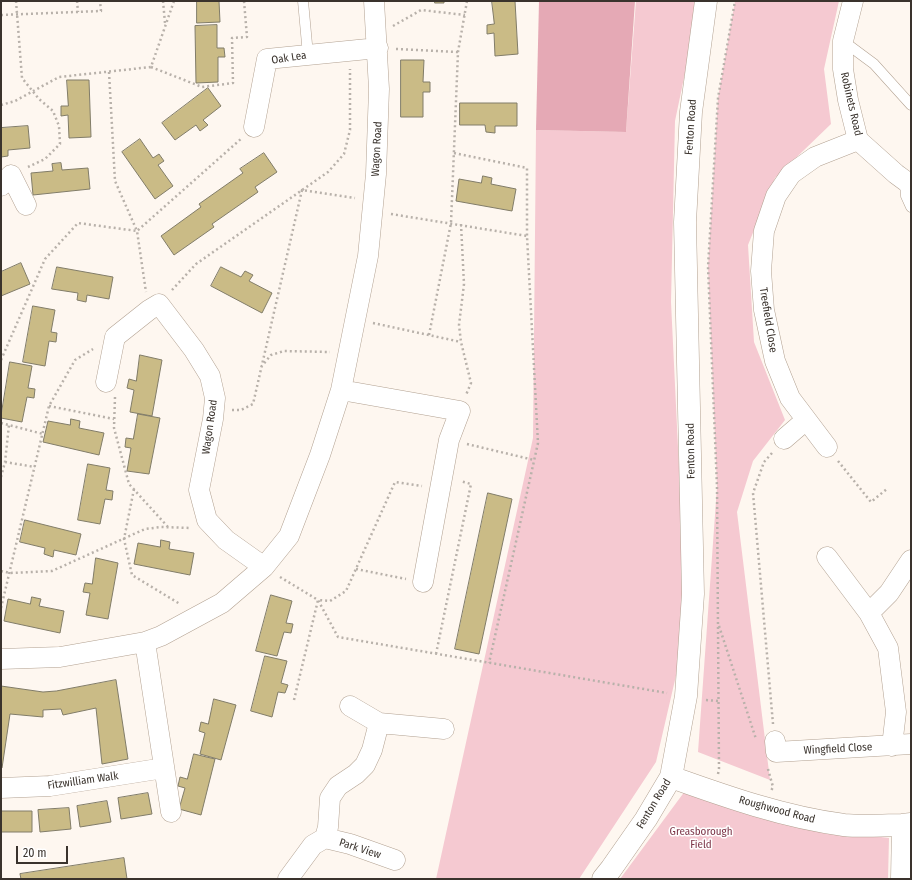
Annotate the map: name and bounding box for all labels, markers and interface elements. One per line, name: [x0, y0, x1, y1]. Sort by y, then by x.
street label: Oak Lea: [271, 49, 307, 67]
street label: Robinets Road: [837, 71, 865, 137]
street label: Fenton Road: [682, 99, 700, 155]
street label: Wagon Road: [369, 121, 385, 177]
street label: Treefield Close: [756, 286, 780, 354]
street label: Wagon Road: [200, 399, 220, 455]
street label: Fenton Road: [684, 423, 698, 479]
street label: Wingfield Close: [803, 741, 873, 757]
street label: Fitzwilliam Walk: [47, 769, 119, 793]
street label: Fenton Road: [634, 777, 674, 831]
street label: Roughwood Road: [737, 793, 817, 827]
park label: Greasborough Field: [670, 825, 732, 851]
street label: Park View: [337, 836, 383, 862]
scale bar: [18, 838, 70, 864]
text: 20 m: [23, 846, 47, 860]

